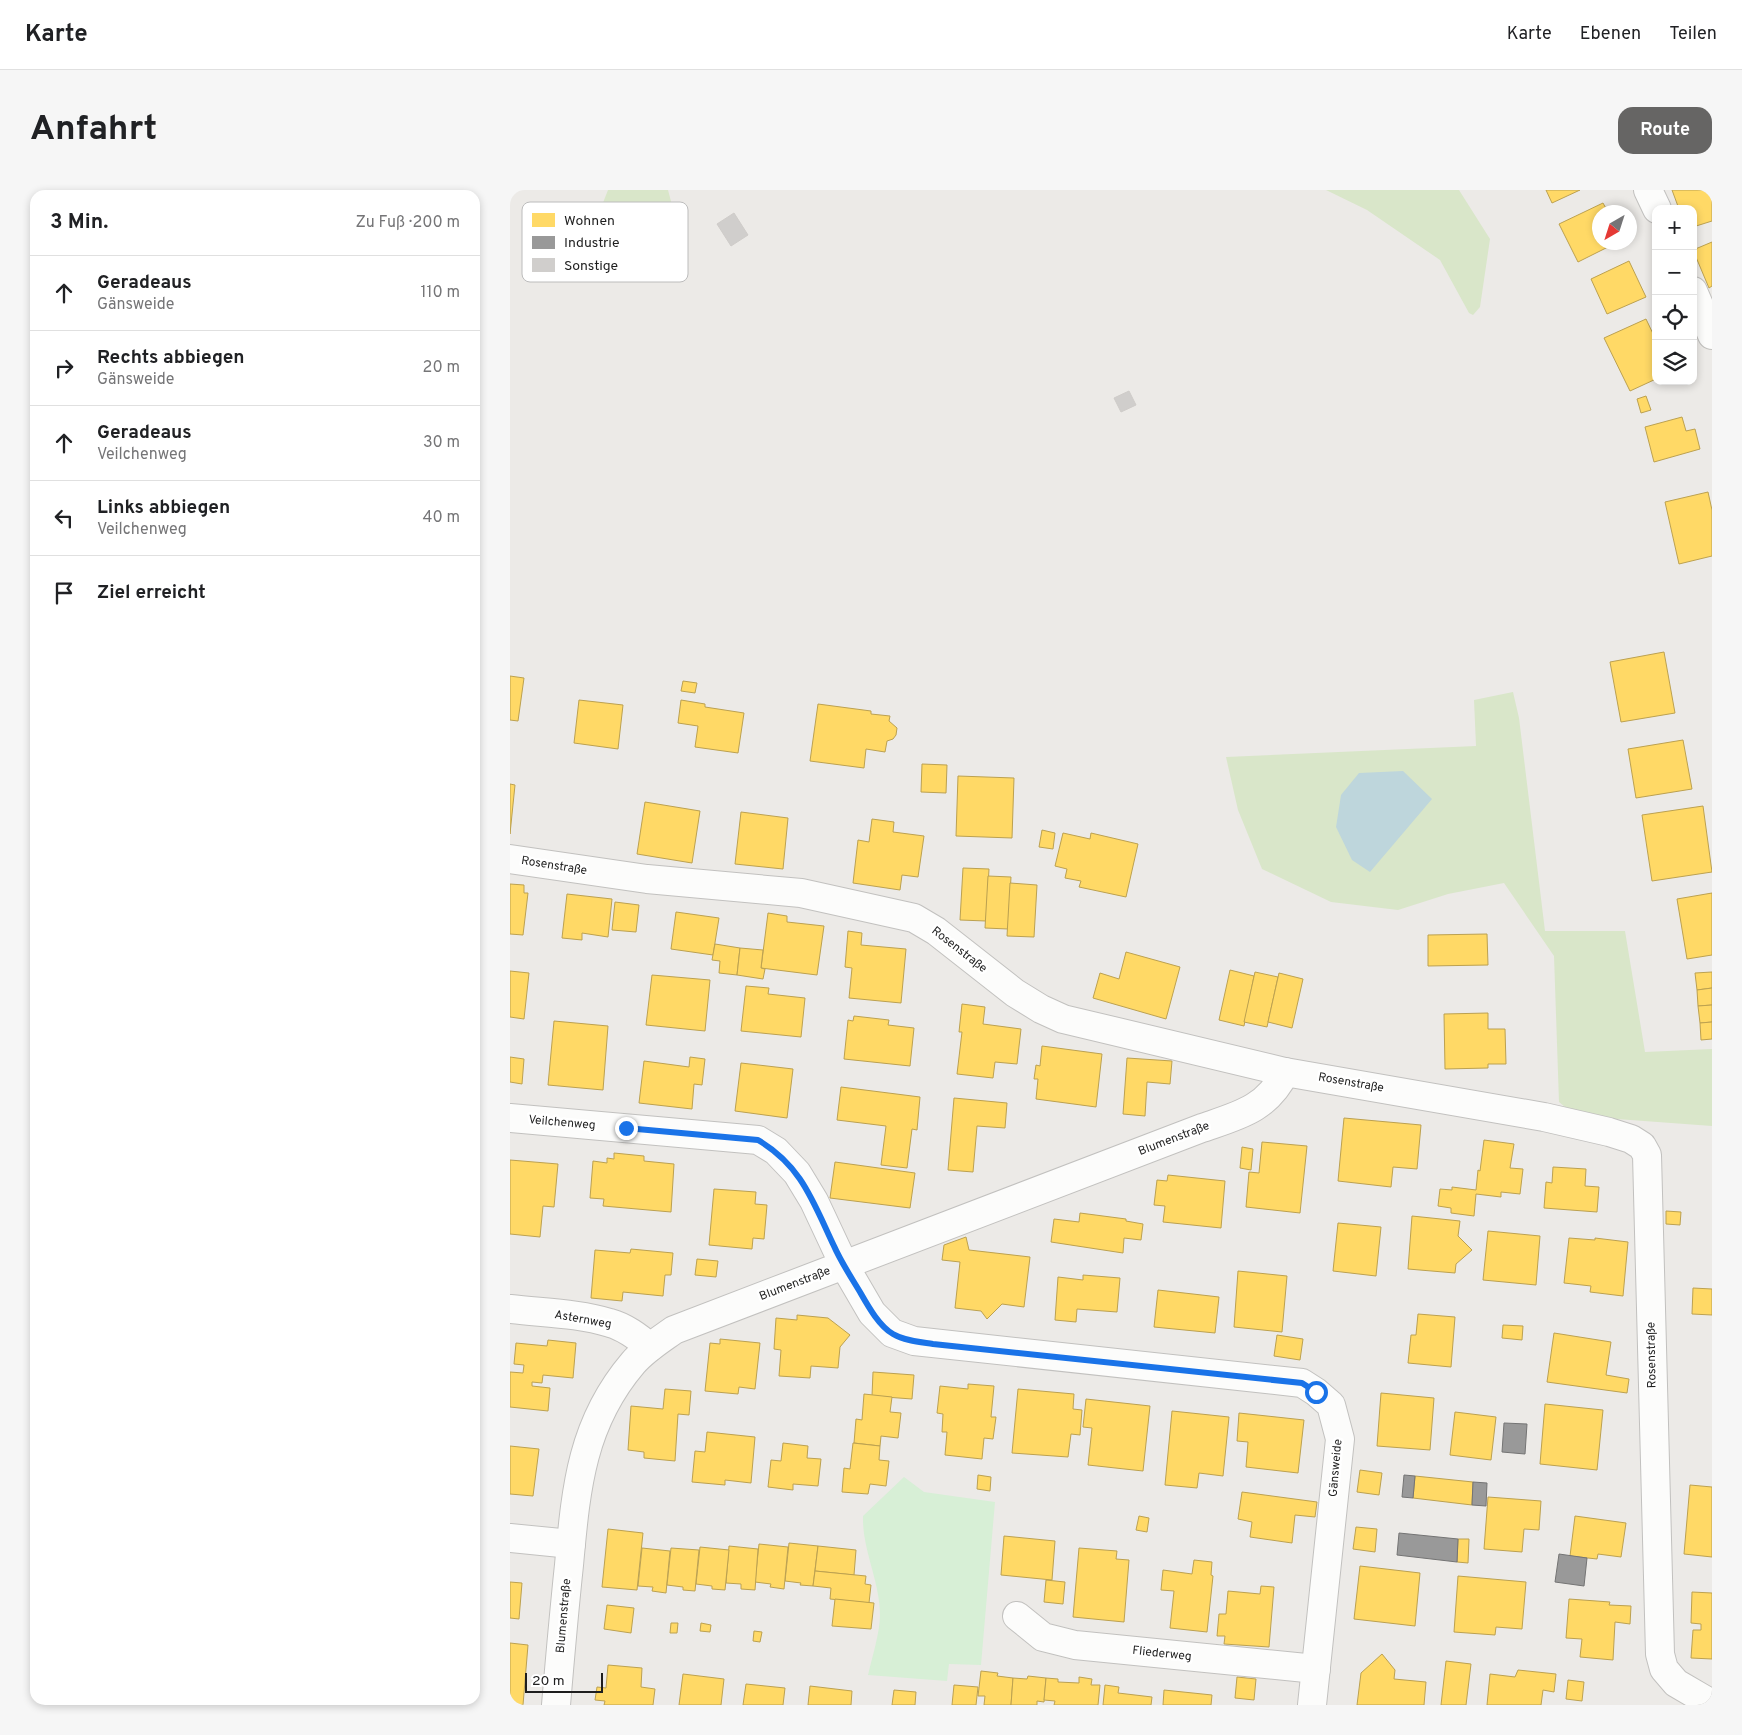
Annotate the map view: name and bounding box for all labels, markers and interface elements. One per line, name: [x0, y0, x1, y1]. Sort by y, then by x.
text: Karte: [25, 20, 88, 50]
text: Karte: [1507, 23, 1552, 46]
text: Ebenen: [1580, 23, 1641, 46]
text: Teilen: [1669, 23, 1717, 46]
button: Route: [1618, 107, 1712, 154]
text: Anfahrt: [30, 108, 157, 152]
legend: [522, 202, 688, 282]
north arrow: [1592, 205, 1637, 250]
map controls: [1652, 205, 1697, 385]
button: +: [1652, 205, 1697, 250]
text: 3 Min.: [50, 209, 108, 236]
text: Zu Fuß · 200 m: [355, 213, 460, 233]
text: Wohnen: [564, 213, 615, 230]
text: Industrie: [564, 235, 619, 252]
button: −: [1652, 250, 1697, 295]
text: Sonstige: [564, 258, 618, 275]
text: Geradeaus: [97, 271, 192, 295]
icon: ahead: [50, 279, 78, 307]
text: 110 m: [420, 283, 460, 303]
text: Gänsweide: [97, 295, 174, 315]
button: locate: [1652, 295, 1697, 340]
button: layers: [1652, 340, 1697, 385]
text: Rechts abbiegen: [97, 346, 245, 370]
icon: right: [50, 354, 78, 382]
text: 20 m: [423, 358, 460, 378]
text: Gänsweide: [97, 370, 174, 390]
text: Geradeaus: [97, 421, 192, 445]
icon: ahead: [50, 429, 78, 457]
text: 30 m: [423, 433, 460, 453]
text: Veilchenweg: [97, 445, 187, 465]
text: Links abbiegen: [97, 496, 230, 520]
icon: left: [50, 504, 78, 532]
text: 40 m: [422, 508, 460, 528]
text: Veilchenweg: [97, 520, 187, 540]
icon: arrive: [50, 579, 78, 607]
text: Ziel erreicht: [97, 581, 206, 605]
street label: Rosenstraße: [520, 853, 588, 879]
street label: Rosenstraße: [928, 923, 990, 977]
street label: Rosenstraße: [1317, 1069, 1385, 1097]
street label: Veilchenweg: [528, 1112, 596, 1134]
route end: [615, 1117, 638, 1140]
street label: Blumenstraße: [1136, 1118, 1212, 1160]
street label: Blumenstraße: [757, 1263, 833, 1305]
street label: Asternweg: [553, 1307, 613, 1333]
street label: Rosenstraße: [1643, 1322, 1661, 1388]
route start: [1305, 1381, 1328, 1404]
street label: Gänsweide: [1326, 1438, 1346, 1498]
street label: Blumenstraße: [553, 1578, 575, 1654]
street label: Fliederweg: [1132, 1643, 1192, 1665]
scale bar: [525, 1670, 602, 1693]
text: 20 m: [532, 1673, 565, 1690]

